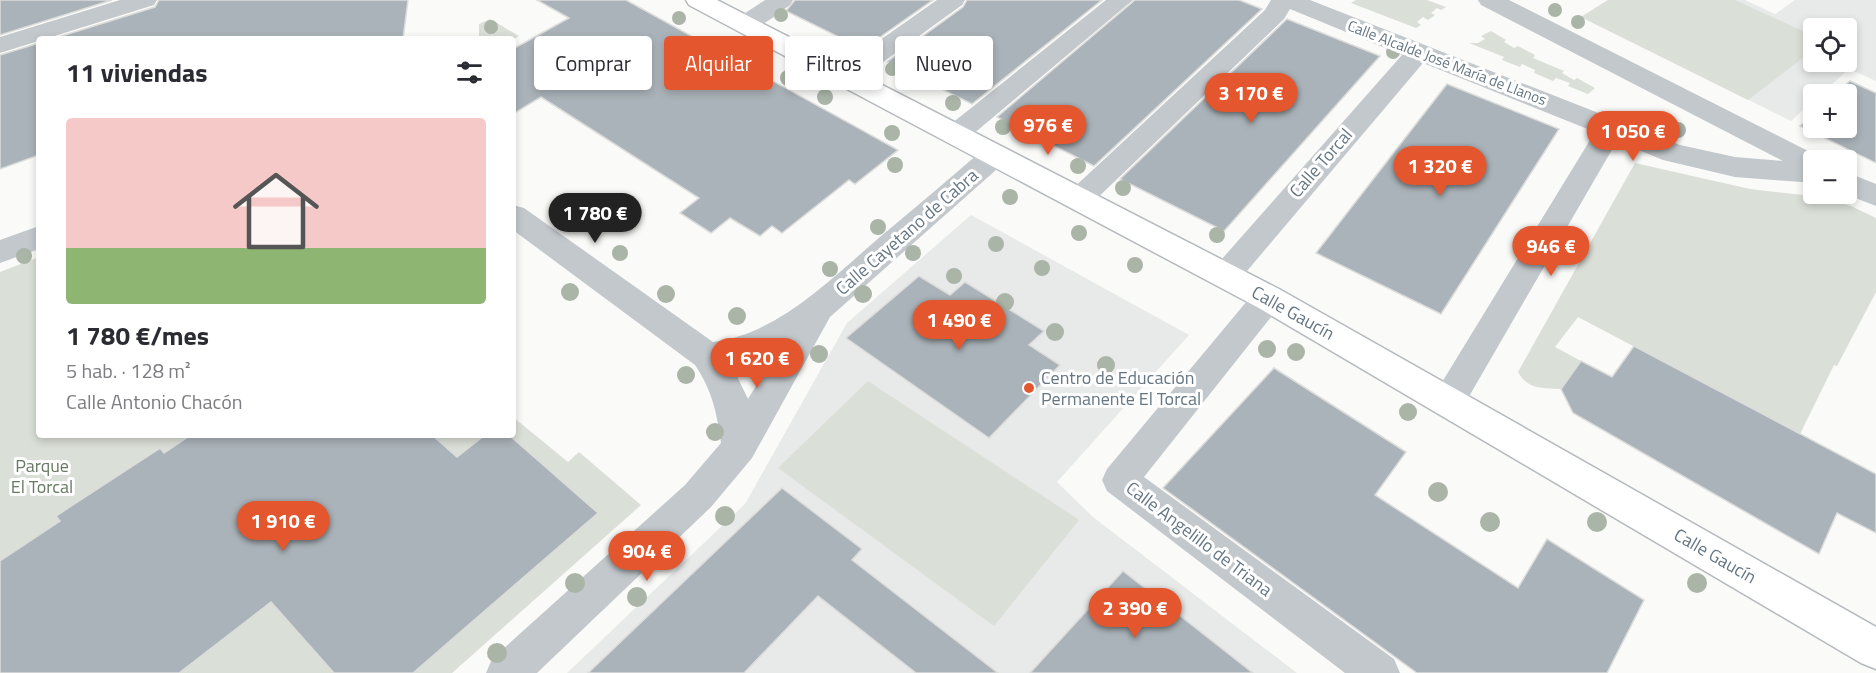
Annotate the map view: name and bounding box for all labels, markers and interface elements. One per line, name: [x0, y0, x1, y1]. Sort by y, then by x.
street label: Calle Alcalde José María de Llanos: [1344, 14, 1550, 111]
map controls: [1803, 18, 1857, 204]
button: locate: [1803, 18, 1857, 72]
chip: Comprar: [534, 36, 652, 90]
chip: Alquilar: [664, 36, 773, 90]
chip: Filtros: [785, 36, 883, 90]
chip: Nuevo: [895, 36, 993, 90]
text: 11 viviendas: [66, 53, 208, 92]
icon: filters: [453, 56, 486, 89]
pin: 3 170 €: [1196, 73, 1306, 124]
text: 3 170 €: [1219, 77, 1283, 108]
button: +: [1803, 84, 1857, 138]
pin: 976 €: [1006, 105, 1090, 156]
text: 976 €: [1023, 109, 1073, 140]
pin: 1 050 €: [1578, 111, 1688, 162]
text: 1 050 €: [1601, 115, 1665, 146]
street label: Calle Torcal: [1283, 122, 1359, 203]
pin: 1 320 €: [1385, 146, 1495, 197]
text: 1 320 €: [1408, 150, 1472, 181]
button: −: [1803, 150, 1857, 204]
icon: home: [222, 157, 330, 265]
street label: Calle Cayetano de Cabra: [830, 162, 984, 301]
pin: 1 780 €: [540, 193, 650, 244]
text: 1 780 €: [563, 197, 627, 228]
pin: 946 €: [1509, 226, 1593, 277]
text: 946 €: [1526, 230, 1576, 261]
street label: Calle Gaucín: [1247, 279, 1340, 347]
pin: 1 490 €: [904, 300, 1014, 351]
text: 1 490 €: [927, 304, 991, 335]
text: 1 780 €/mes: [66, 316, 209, 355]
pin: 1 620 €: [702, 338, 812, 389]
text: 1 620 €: [725, 342, 789, 373]
text: 5 hab. · 128 m²: [66, 355, 191, 386]
place label: Centro de Educación Permanente El Torcal: [1041, 364, 1201, 412]
marker: Centro de Educación Permanente El Torcal: [1022, 381, 1036, 395]
text: Calle Antonio Chacón: [66, 386, 242, 417]
park label: Parque El Torcal: [11, 452, 73, 500]
street label: Calle Angelillo de Triana: [1120, 475, 1278, 603]
pin: 1 910 €: [228, 501, 338, 552]
text: 1 910 €: [251, 505, 315, 536]
street label: Calle Gaucín: [1669, 521, 1762, 590]
pin: 904 €: [605, 531, 689, 582]
text: 904 €: [622, 535, 672, 566]
pin: 2 390 €: [1080, 588, 1190, 639]
text: 2 390 €: [1103, 592, 1167, 623]

